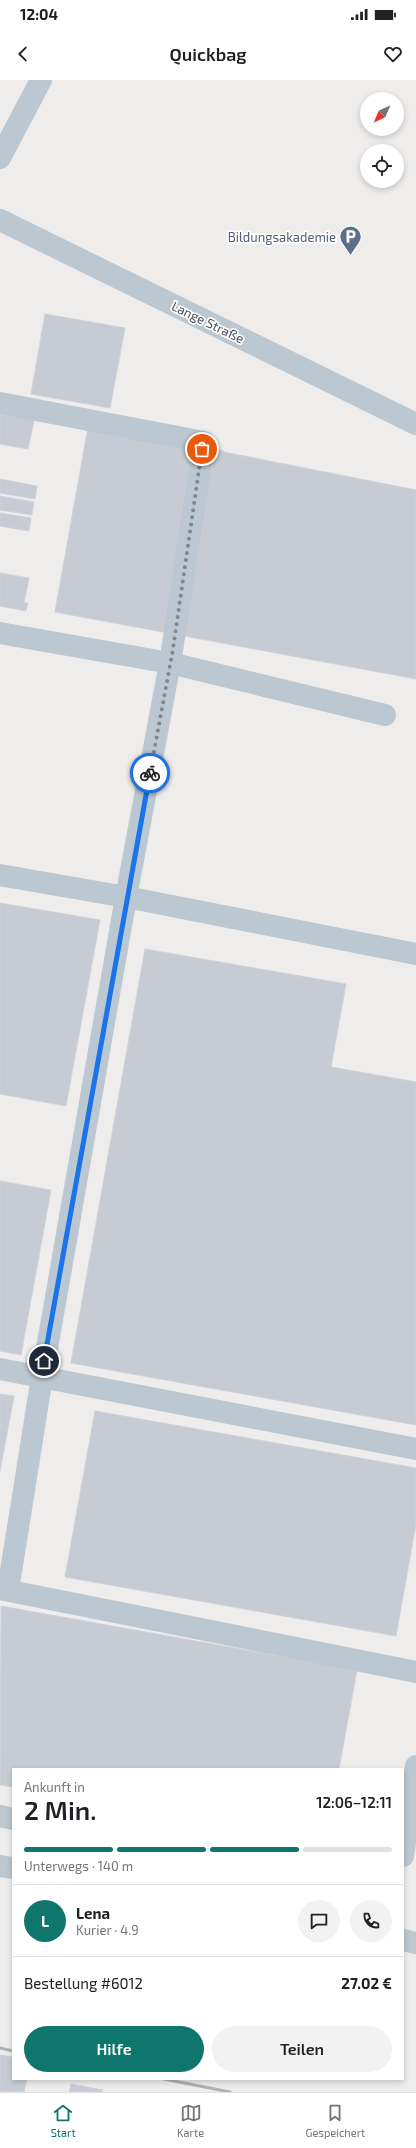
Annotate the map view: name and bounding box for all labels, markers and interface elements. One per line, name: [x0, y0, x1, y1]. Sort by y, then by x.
text: 12:04: [20, 5, 58, 23]
icon: back: [12, 43, 34, 65]
text: Quickbag: [169, 43, 247, 65]
icon: heart: [382, 43, 404, 65]
north arrow: [360, 92, 404, 136]
map controls: [360, 92, 404, 188]
button: locate: [360, 144, 404, 188]
parking icon: Bildungsakademie: [338, 224, 364, 257]
place label: Bildungsakademie: [228, 229, 336, 245]
street label: Lange Straße: [169, 298, 247, 346]
pin: [185, 432, 219, 466]
icon: bag: [191, 438, 213, 460]
courier: [130, 753, 170, 793]
icon: bike: [139, 762, 161, 784]
pin: [27, 1344, 61, 1378]
icon: home: [33, 1350, 55, 1372]
text: Ankunft in: [24, 1779, 85, 1795]
text: 12:06–12:11: [316, 1793, 392, 1811]
text: 2 Min.: [24, 1794, 96, 1825]
text: Unterwegs · 140 m: [24, 1858, 133, 1874]
button: chat: [298, 1900, 340, 1942]
button: phone: [350, 1900, 392, 1942]
text: Lena: [76, 1904, 110, 1922]
text: L: [41, 1912, 49, 1930]
text: Kurier · 4.9: [76, 1922, 139, 1938]
text: Bestellung #6012: [24, 1974, 143, 1992]
text: 27.02 €: [341, 1974, 392, 1992]
button: Hilfe: [24, 2026, 204, 2072]
button: Teilen: [212, 2026, 392, 2072]
tab: Start: [51, 2102, 76, 2139]
tab: Karte: [177, 2102, 204, 2139]
tab: Gespeichert: [306, 2102, 365, 2139]

